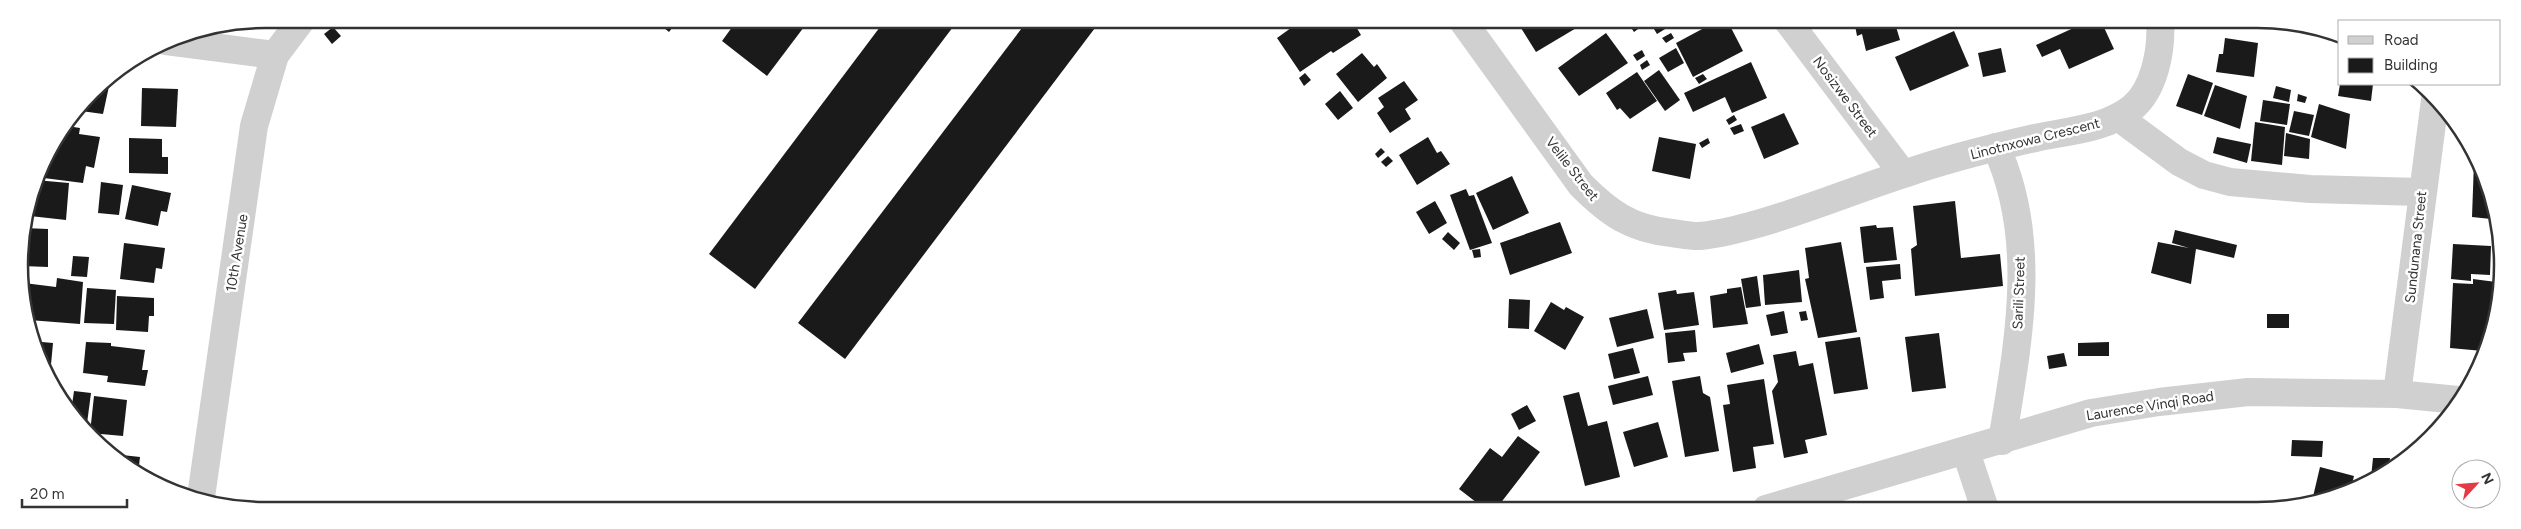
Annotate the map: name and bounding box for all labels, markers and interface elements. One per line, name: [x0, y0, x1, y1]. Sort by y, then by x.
legend: [2338, 20, 2501, 85]
text: Road: [2384, 31, 2419, 49]
street label: Nosizwe Street: [1809, 53, 1881, 141]
text: Building: [2384, 56, 2438, 74]
street label: Linotnxowa Crescent: [1969, 115, 2101, 163]
street label: Velile Street: [1542, 134, 1602, 204]
street label: Sundunana Street: [2402, 190, 2430, 304]
street label: 10th Avenue: [222, 212, 252, 293]
street label: Sarili Street: [2009, 256, 2029, 330]
street label: Laurence Vinqi Road: [2085, 388, 2215, 424]
north arrow: [2451, 459, 2501, 509]
text: N: [2477, 470, 2497, 487]
scale bar: [22, 476, 128, 508]
text: 20 m: [30, 485, 64, 503]

